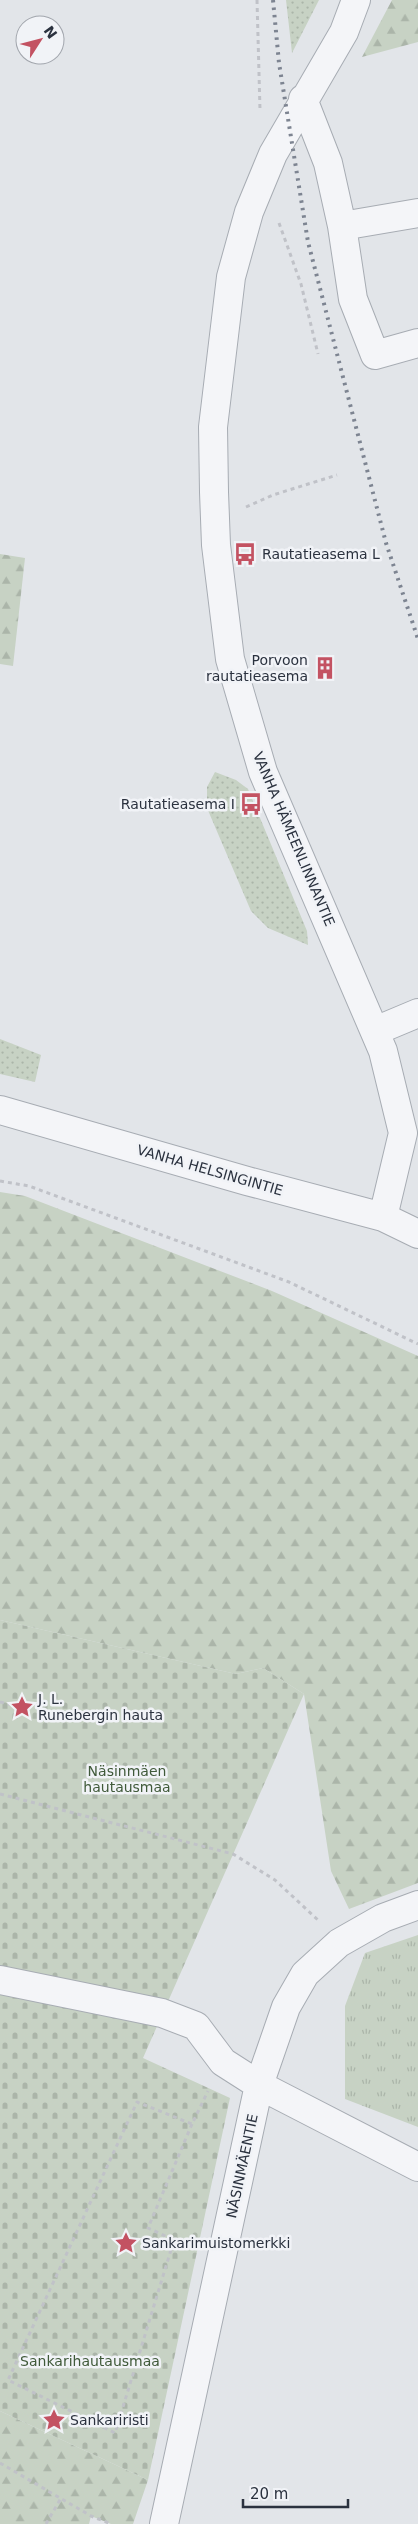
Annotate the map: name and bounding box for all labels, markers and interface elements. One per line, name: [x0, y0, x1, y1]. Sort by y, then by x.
north arrow: [15, 15, 65, 65]
text: N: [41, 23, 60, 42]
bus stop icon: Rautatieasema L: [232, 541, 258, 567]
place label: Rautatieasema L: [262, 546, 380, 562]
place label: Porvoon rautatieasema: [206, 652, 308, 684]
building icon: Porvoon rautatieasema: [312, 655, 338, 681]
street label: VANHA HÄMEENLINNANTIE: [250, 749, 339, 929]
bus stop icon: Rautatieasema I: [238, 791, 264, 817]
place label: Rautatieasema I: [121, 796, 235, 812]
street label: VANHA HELSINGINTIE: [135, 1142, 285, 1198]
place label: J. L. Runebergin hauta: [37, 1691, 163, 1723]
place icon: J. L. Runebergin hauta: [9, 1694, 35, 1720]
park label: Näsinmäen hautausmaa: [83, 1763, 171, 1795]
street label: NÄSINMÄENTIE: [222, 2112, 261, 2220]
place icon: Sankarimuistomerkki: [113, 2230, 139, 2256]
place label: Sankarimuistomerkki: [142, 2235, 290, 2251]
park label: Sankarihautausmaa: [20, 2353, 160, 2369]
place icon: Sankariristi: [41, 2407, 67, 2433]
place label: Sankariristi: [70, 2412, 149, 2428]
scale bar: [243, 2476, 348, 2508]
text: 20 m: [250, 2485, 288, 2503]

